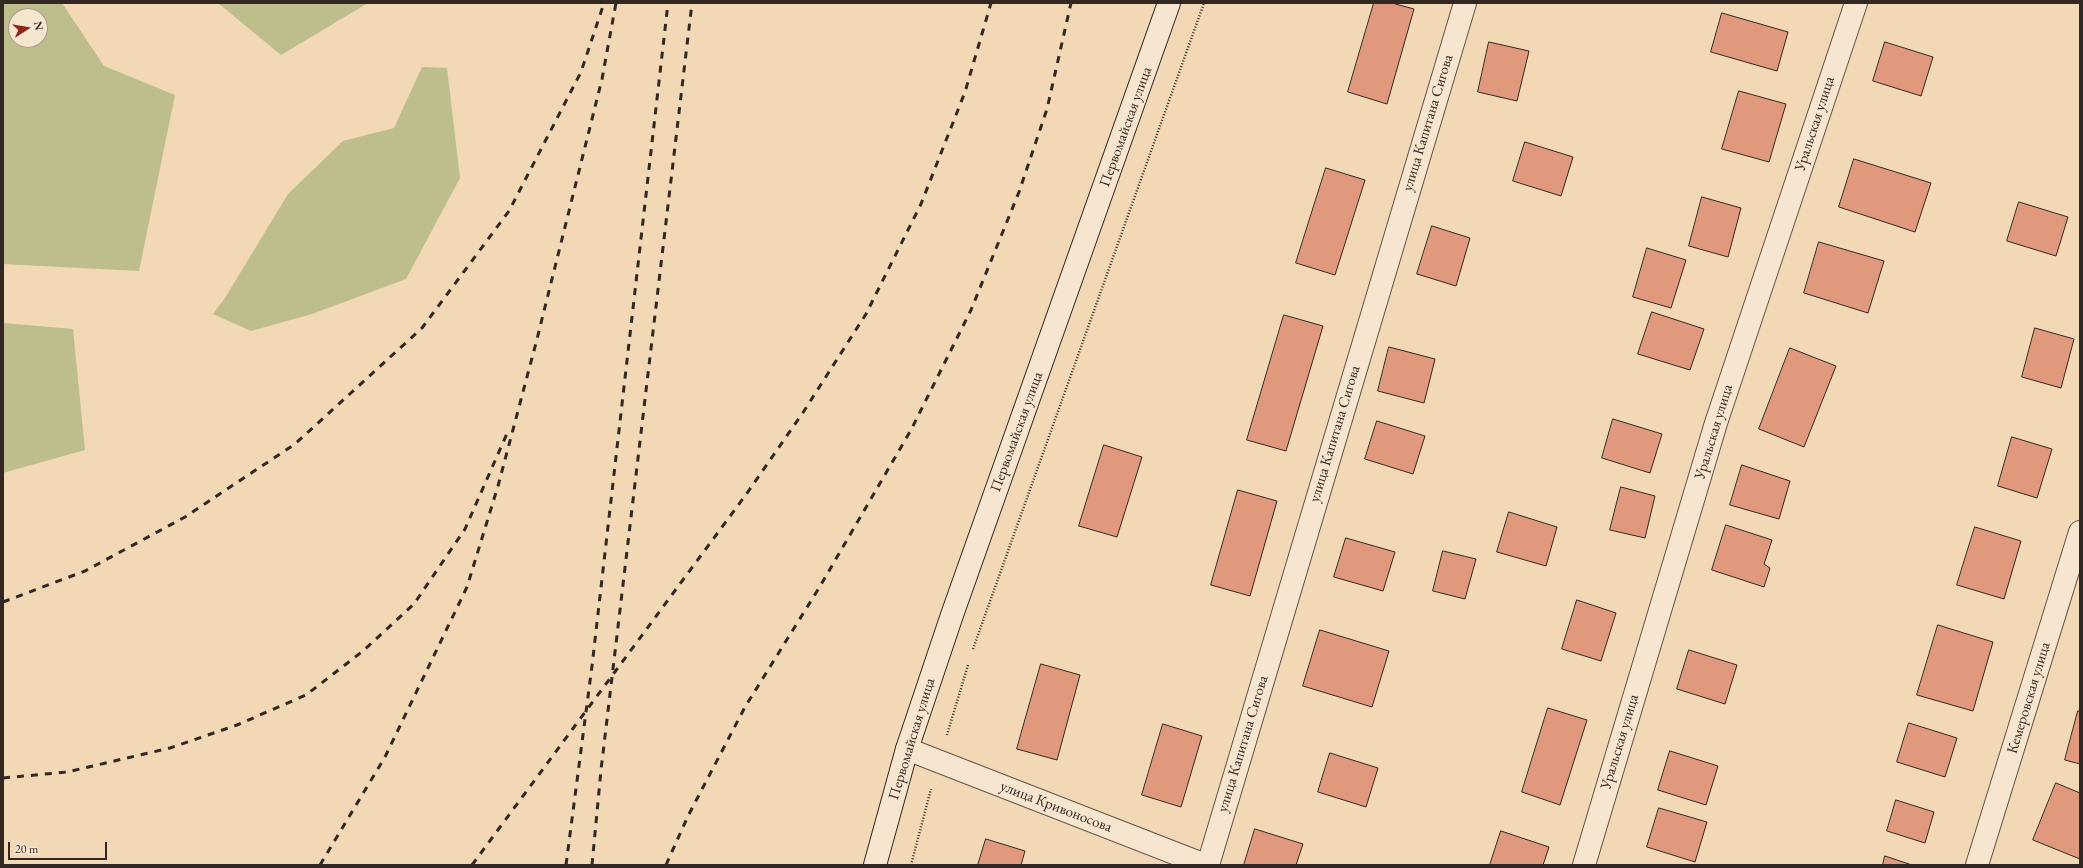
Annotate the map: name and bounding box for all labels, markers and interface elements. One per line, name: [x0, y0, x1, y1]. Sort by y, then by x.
north arrow: [8, 8, 48, 48]
text: N: [31, 20, 47, 32]
street label: улица Капитана Сигова: [1399, 52, 1457, 194]
street label: Первомайская улица: [1096, 64, 1156, 190]
street label: Уральская улица: [1791, 74, 1839, 174]
street label: улица Капитана Сигова: [1306, 363, 1364, 505]
street label: Первомайская улица: [987, 369, 1047, 495]
street label: Уральская улица: [1691, 382, 1737, 482]
street label: Кемеровская улица: [2003, 640, 2055, 756]
street label: улица Капитана Сигова: [1214, 673, 1272, 815]
street label: Первомайская улица: [885, 676, 939, 802]
street label: Уральская улица: [1597, 692, 1643, 792]
street label: улица Кривоносова: [998, 777, 1114, 837]
scale bar: [10, 834, 109, 860]
text: 20 m: [15, 841, 38, 857]

